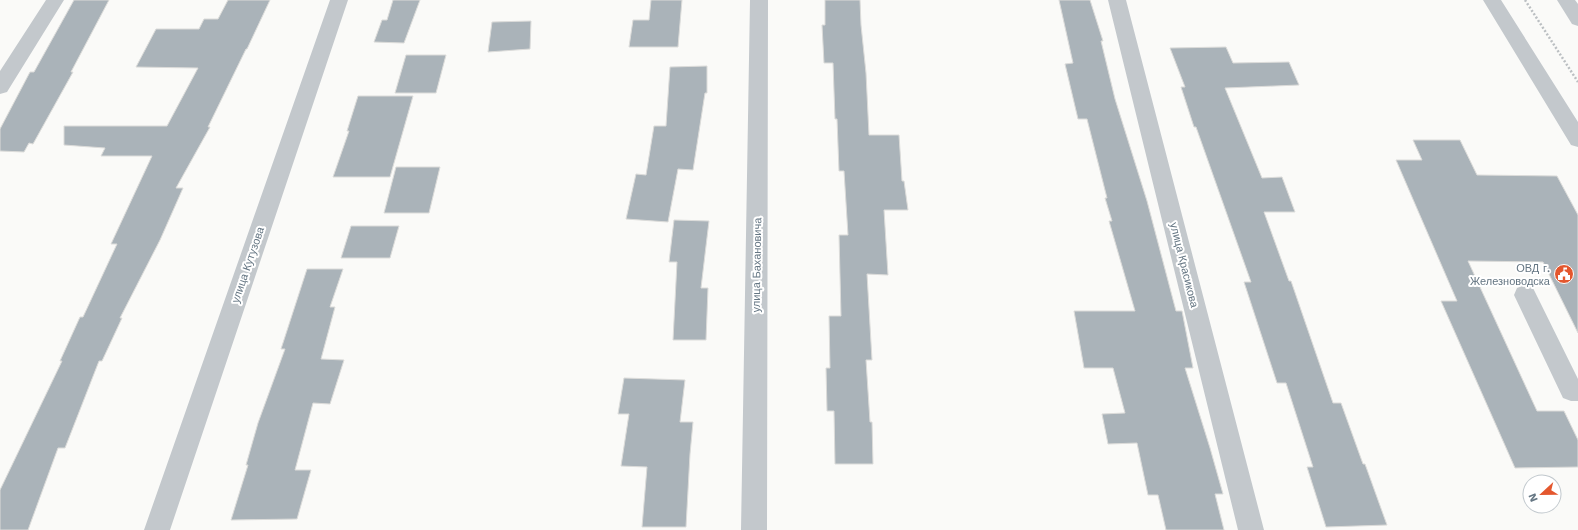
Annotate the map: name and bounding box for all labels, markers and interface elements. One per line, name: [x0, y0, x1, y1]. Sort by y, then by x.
street label: улица Бахановича: [750, 217, 764, 313]
street label: улица Красикова: [1167, 221, 1201, 310]
street label: улица Кутузова: [229, 224, 267, 305]
place label: ОВД г. Железноводска: [1470, 262, 1551, 288]
public building icon: ОВД г. Железноводска: [1553, 263, 1575, 285]
north arrow: [1522, 474, 1562, 514]
text: N: [1526, 491, 1541, 504]

